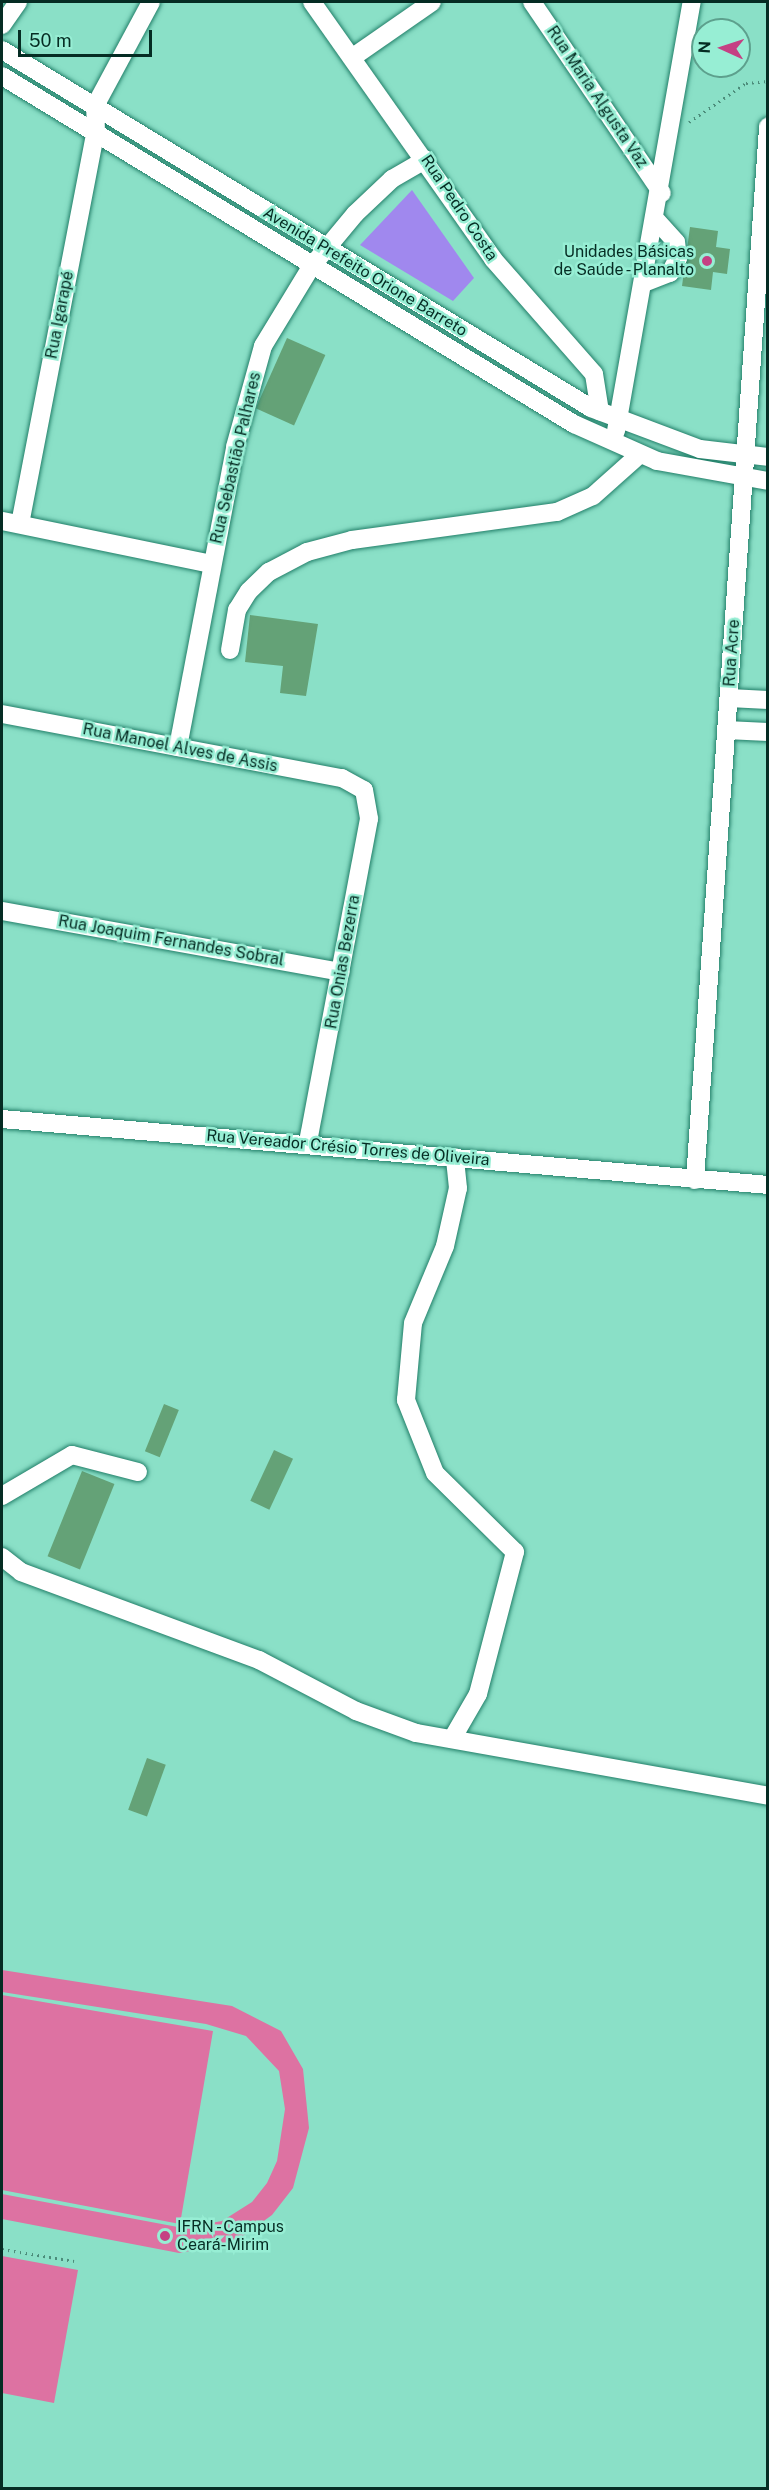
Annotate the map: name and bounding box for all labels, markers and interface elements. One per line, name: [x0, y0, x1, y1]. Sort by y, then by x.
scale bar: [21, 18, 154, 56]
north arrow: [691, 18, 751, 78]
street label: Rua Maria Algusta Vaz: [542, 22, 652, 172]
text: 50 m: [29, 30, 72, 51]
text: N: [695, 40, 714, 54]
street label: Rua Pedro Costa: [417, 151, 501, 265]
street label: Avenida Prefeito Orione Barreto: [259, 203, 471, 341]
place label: Unidades Básicas de Saúde - Planalto: [549, 242, 694, 280]
marker: Unidades Básicas de Saúde - Planalto: [698, 252, 716, 270]
street label: Rua Igarapé: [42, 269, 78, 361]
street label: Rua Sebastião Palhares: [207, 370, 265, 546]
street label: Rua Acre: [720, 619, 744, 687]
street label: Rua Manoel Alves de Assis: [81, 720, 279, 776]
street label: Rua Onias Bezerra: [322, 894, 364, 1030]
street label: Rua Joaquim Fernandes Sobral: [57, 912, 285, 970]
street label: Rua Vereador Crésio Torres de Oliveira: [205, 1126, 491, 1170]
place label: IFRN - Campus Ceará-Mirim: [177, 2217, 288, 2255]
marker: IFRN - Campus Ceará-Mirim: [158, 2229, 172, 2243]

